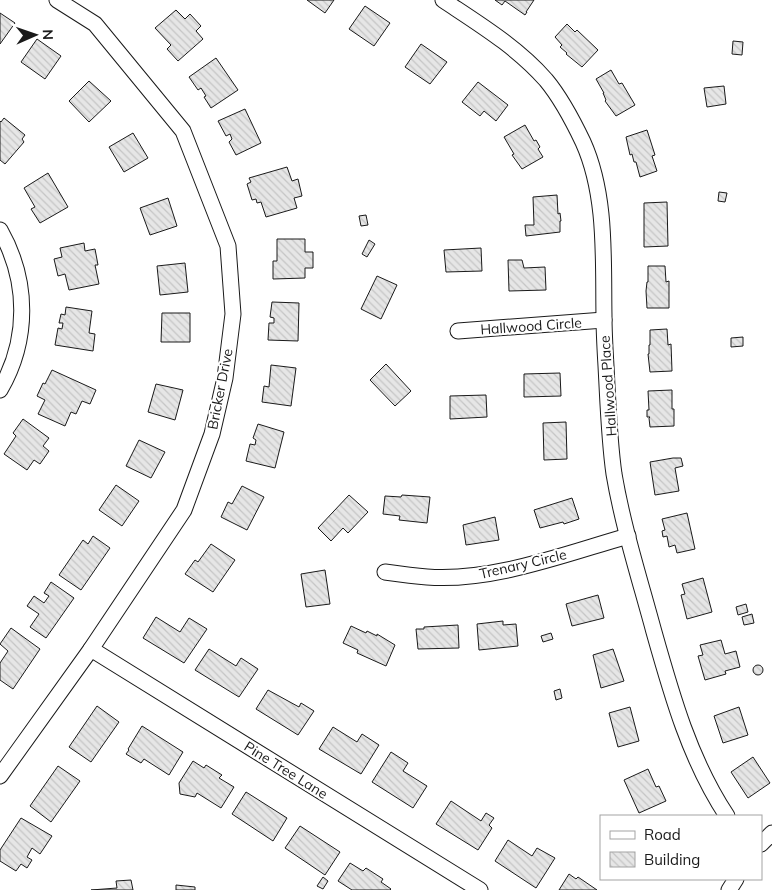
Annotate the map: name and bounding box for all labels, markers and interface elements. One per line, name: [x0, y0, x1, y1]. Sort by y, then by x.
north arrow: [10, 10, 60, 60]
text: N: [39, 29, 57, 40]
street label: Hallwood Circle: [480, 313, 582, 339]
street label: Hallwood Place: [595, 335, 621, 437]
street label: Bricker Drive: [203, 347, 237, 431]
street label: Trenary Circle: [478, 545, 568, 583]
street label: Pine Tree Lane: [241, 737, 331, 803]
legend: [600, 815, 762, 880]
text: Road: [644, 825, 681, 844]
text: Building: [644, 850, 700, 869]

